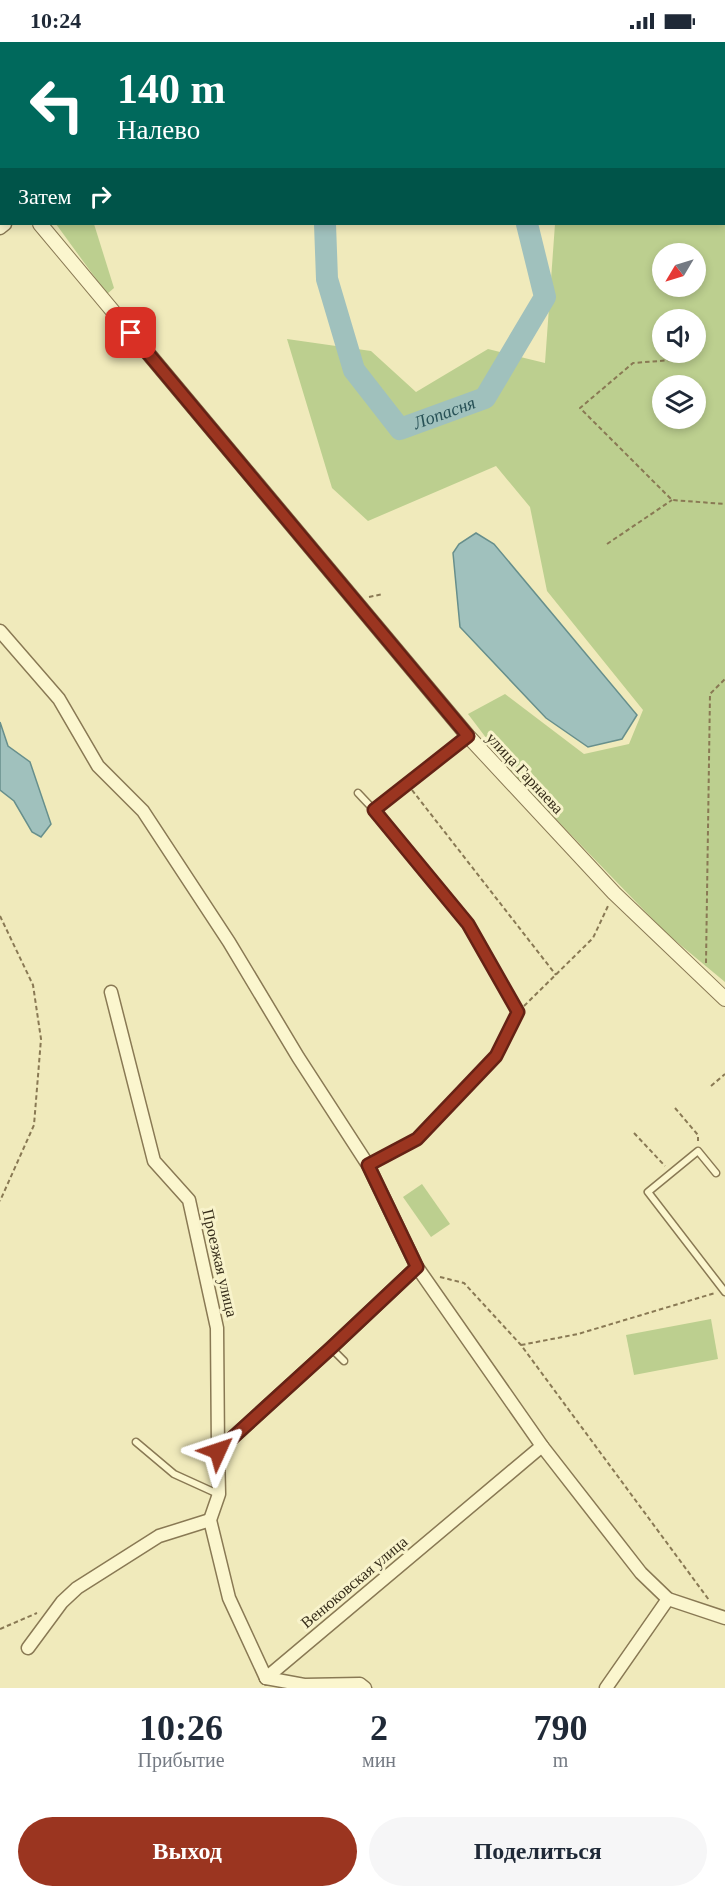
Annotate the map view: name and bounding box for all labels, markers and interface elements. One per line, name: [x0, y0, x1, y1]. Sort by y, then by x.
text: 10:24: [30, 8, 81, 33]
icon: left: [18, 66, 96, 144]
text: 140 m: [117, 66, 226, 112]
text: Налево: [117, 115, 200, 145]
icon: right: [84, 180, 117, 213]
text: Затем: [18, 184, 72, 209]
north arrow: [652, 243, 706, 297]
map controls: [652, 243, 706, 429]
pin: [105, 307, 156, 358]
button: sound: [652, 309, 706, 363]
icon: arrive: [114, 316, 147, 349]
button: layers: [652, 375, 706, 429]
water label: Лопасня: [410, 392, 478, 434]
street label: улица Гарнаева: [482, 729, 567, 818]
street label: Проезжая улица: [198, 1207, 241, 1319]
position arrow: [186, 1419, 250, 1483]
street label: Венюковская улица: [297, 1533, 411, 1632]
text: 10:26: [139, 1708, 223, 1748]
text: 2: [370, 1708, 388, 1748]
text: 790: [534, 1708, 588, 1748]
text: Прибытие: [137, 1749, 225, 1771]
text: мин: [362, 1749, 396, 1771]
text: m: [553, 1749, 568, 1771]
button: Выход: [18, 1817, 357, 1886]
button: Поделиться: [369, 1817, 707, 1886]

